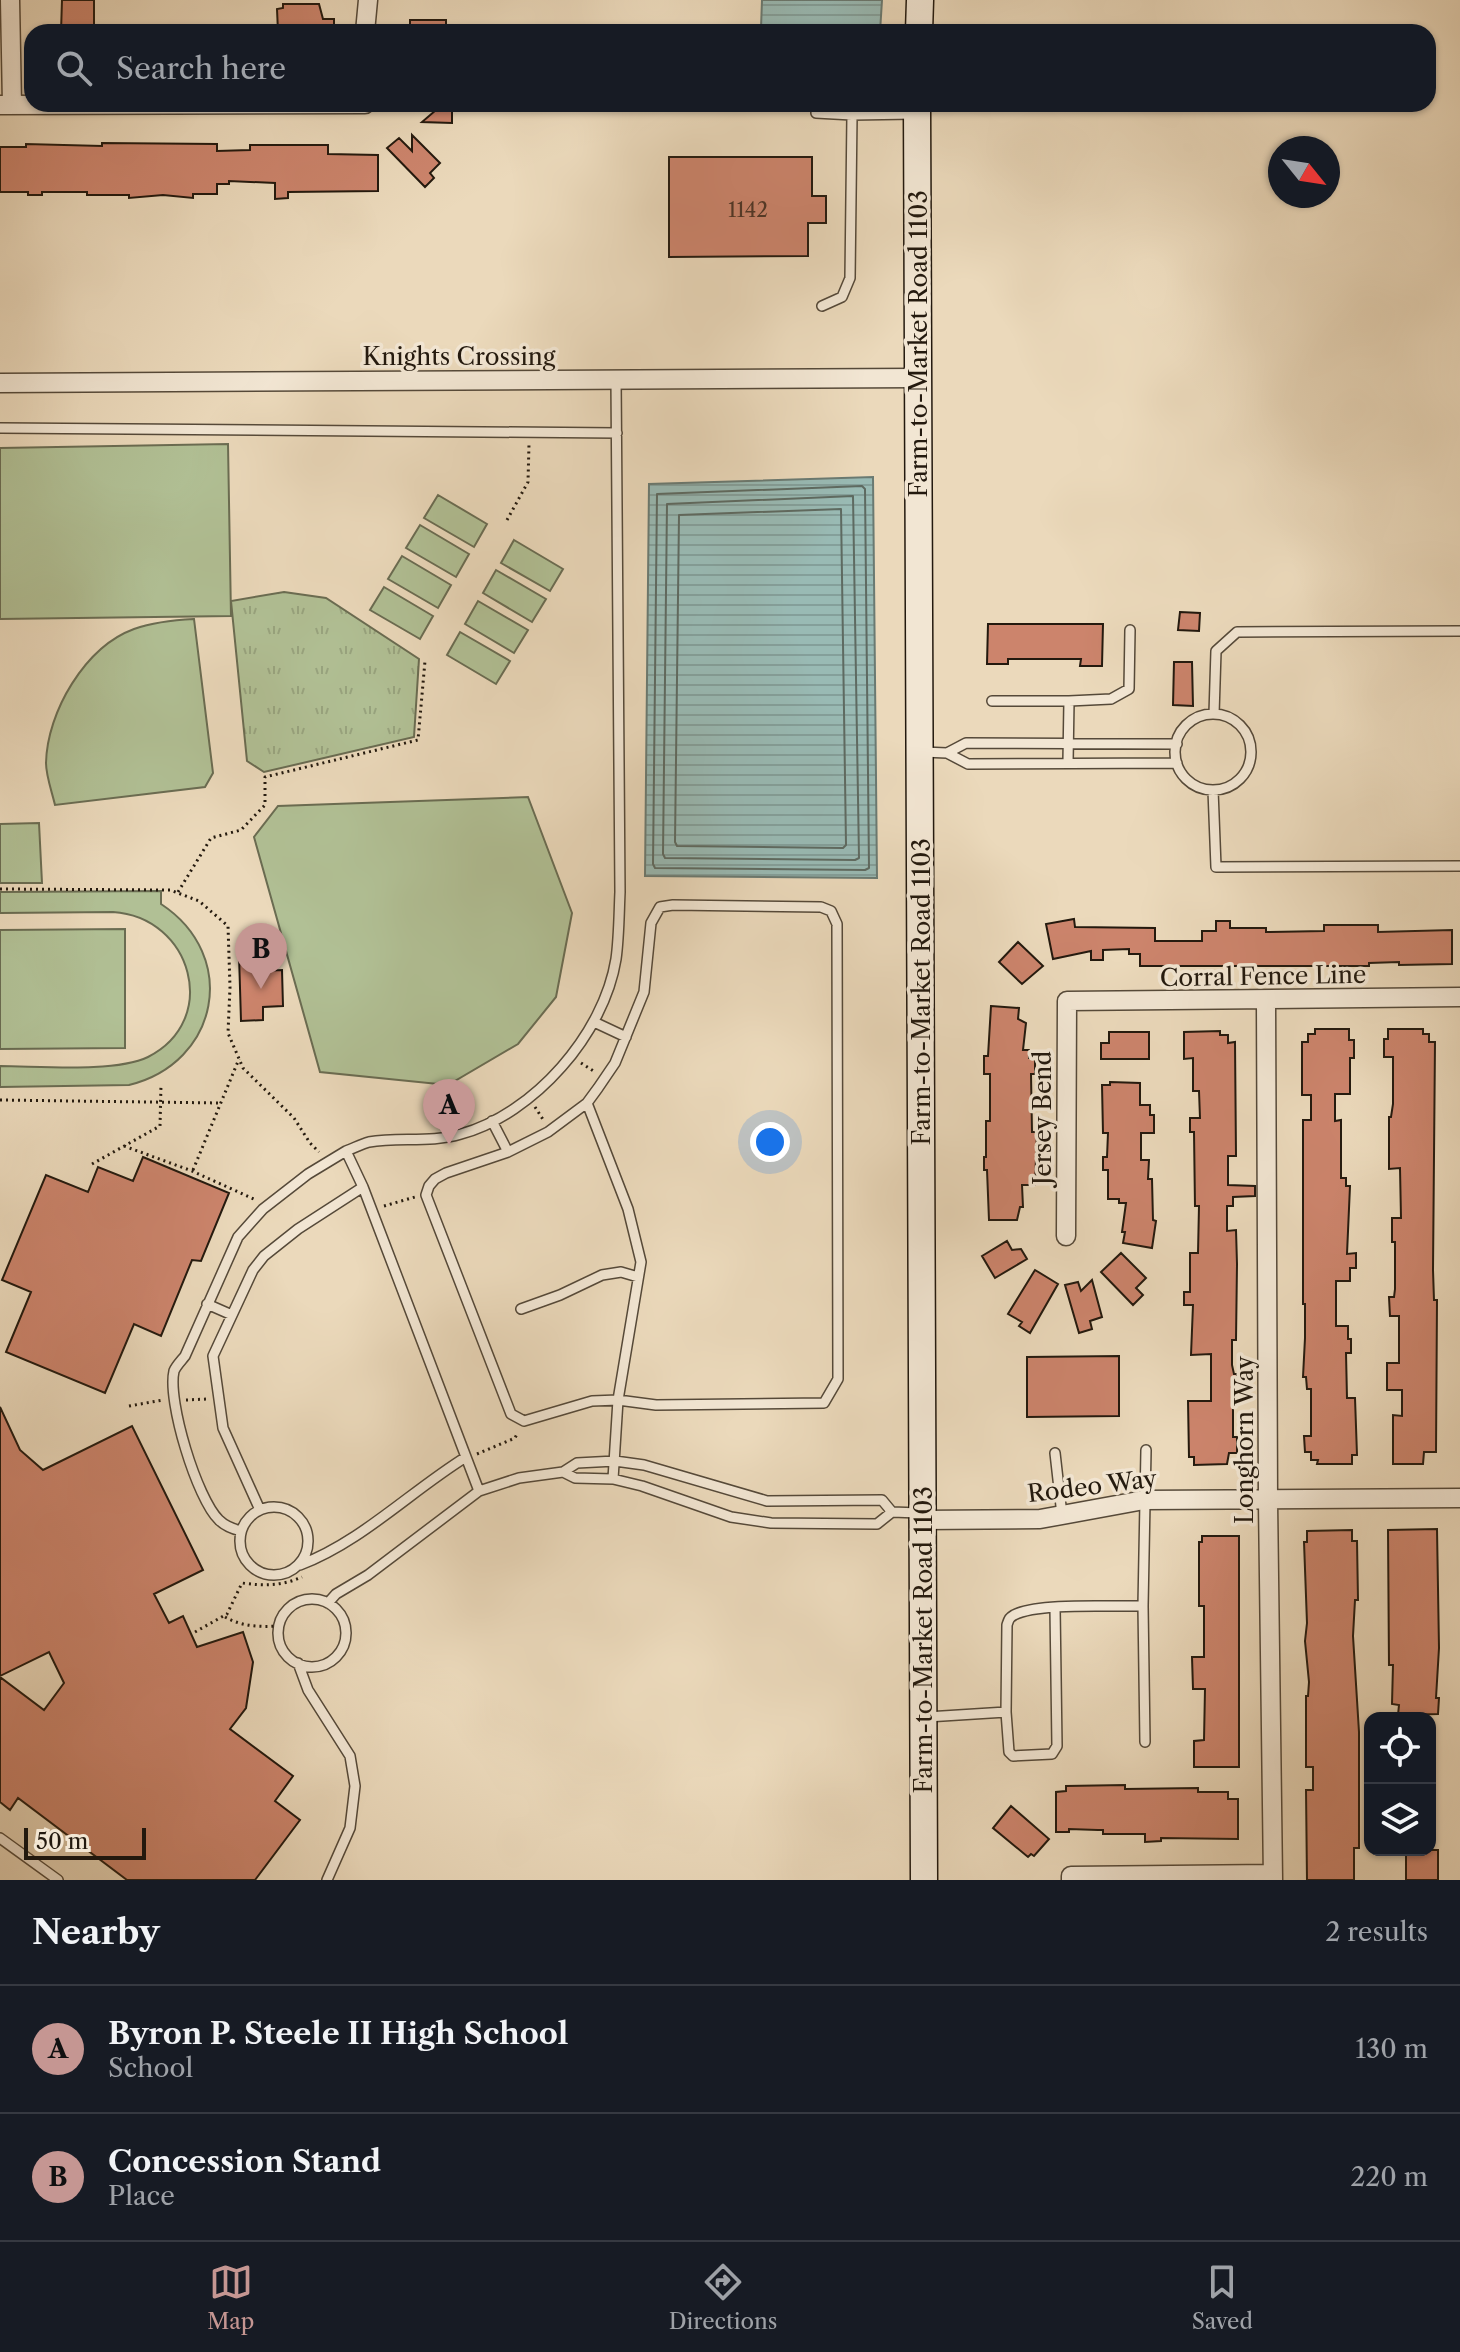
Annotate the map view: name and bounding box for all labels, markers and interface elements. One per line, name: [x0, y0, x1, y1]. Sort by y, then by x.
search box: [24, 24, 1436, 112]
icon: search: [52, 46, 96, 90]
text: Search here: [116, 50, 286, 87]
north arrow: [1268, 136, 1340, 208]
street label: Farm-to-Market Road 1103: [904, 190, 933, 498]
house number: 1142: [728, 198, 768, 222]
street label: Knights Crossing: [363, 342, 556, 371]
street label: Farm-to-Market Road 1103: [907, 838, 936, 1146]
pin: B: [235, 923, 287, 989]
street label: Corral Fence Line: [1160, 960, 1366, 992]
street label: Jersey Bend: [1028, 1051, 1057, 1189]
pin: A: [423, 1079, 475, 1145]
your location: [750, 1122, 790, 1162]
street label: Longhorn Way: [1230, 1355, 1259, 1524]
street label: Rodeo Way: [1026, 1464, 1159, 1508]
street label: Farm-to-Market Road 1103: [909, 1486, 938, 1794]
map controls: [1364, 1712, 1436, 1856]
button: locate: [1364, 1712, 1436, 1784]
button: layers: [1364, 1784, 1436, 1856]
scale bar: [24, 1824, 146, 1860]
text: 50 m: [36, 1828, 88, 1855]
text: Nearby: [32, 1911, 160, 1953]
text: 2 results: [1325, 1916, 1428, 1948]
text: Byron P. Steele II High School: [108, 2015, 568, 2052]
text: A: [48, 2033, 68, 2065]
text: 130 m: [1355, 2033, 1428, 2065]
text: School: [108, 2052, 193, 2084]
text: Concession Stand: [108, 2143, 381, 2180]
text: B: [48, 2161, 68, 2193]
text: 220 m: [1350, 2161, 1428, 2193]
text: Place: [108, 2180, 175, 2212]
tab: Map: [207, 2260, 254, 2335]
tab: Directions: [669, 2260, 777, 2335]
tab: Saved: [1192, 2260, 1253, 2335]

